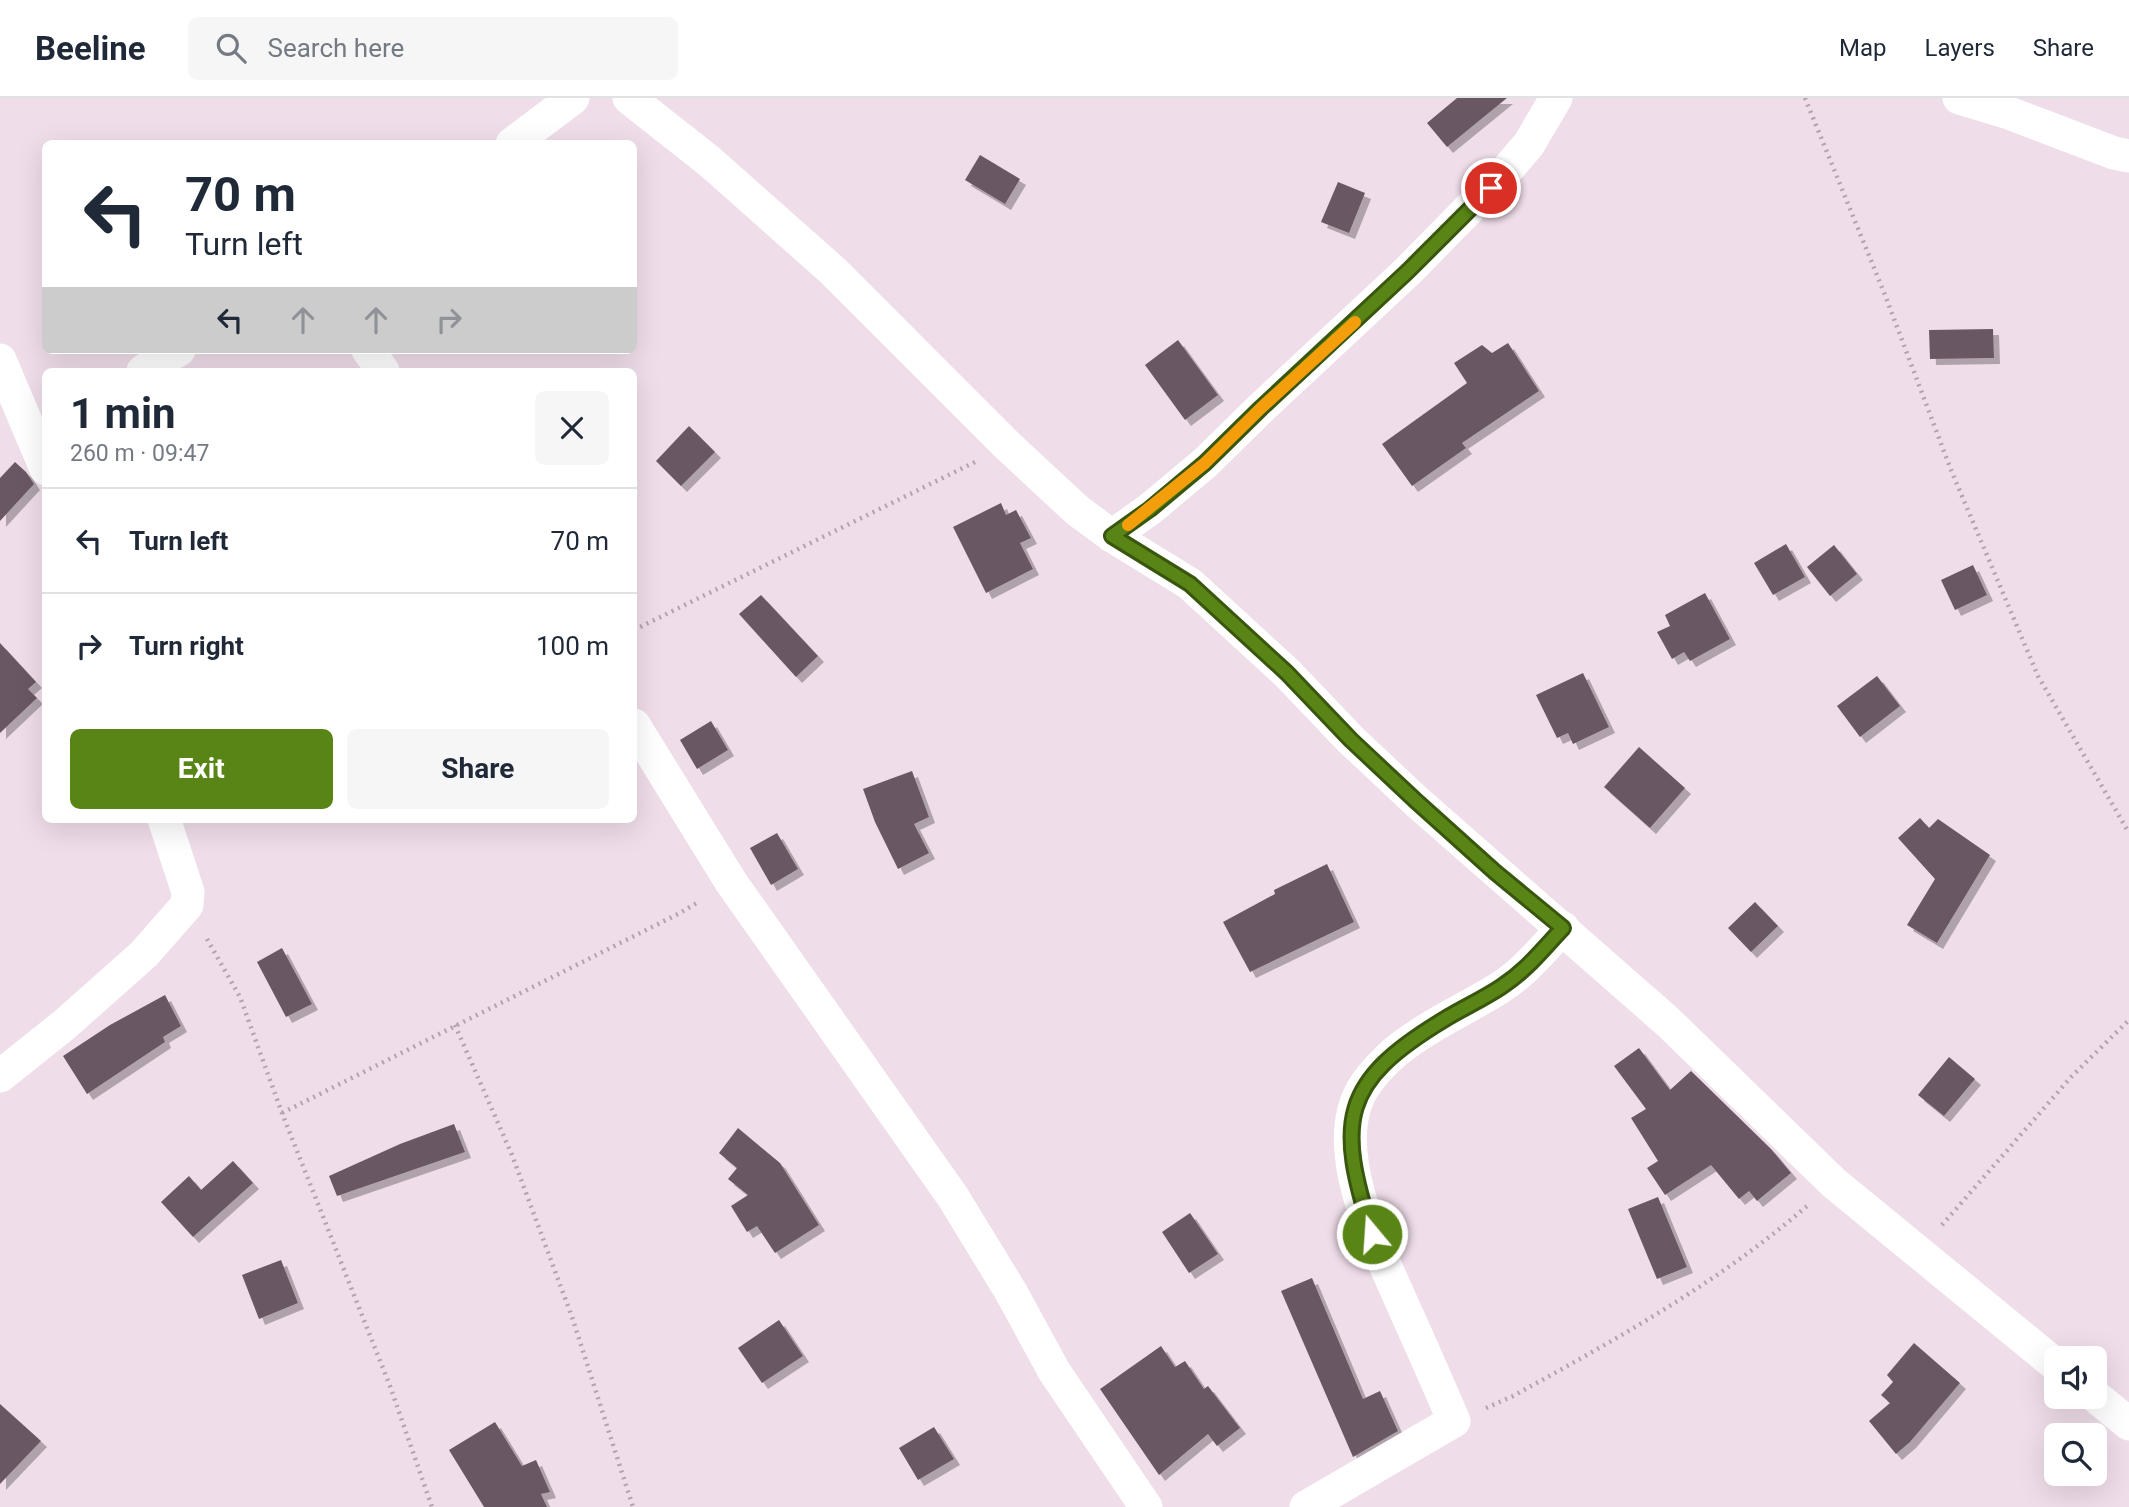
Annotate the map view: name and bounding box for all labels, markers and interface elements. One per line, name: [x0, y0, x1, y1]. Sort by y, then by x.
search box: [188, 17, 678, 80]
text: Beeline: [35, 29, 146, 68]
icon: search: [212, 29, 250, 67]
text: Search here: [268, 33, 404, 63]
text: Map: [1839, 34, 1887, 62]
text: Layers: [1925, 34, 1995, 62]
text: Share: [2033, 34, 2094, 62]
pin: [1461, 158, 1521, 218]
text: 70 m: [185, 166, 296, 223]
icon: left: [70, 168, 161, 259]
icon: arrive: [1472, 169, 1510, 207]
text: Turn left: [185, 225, 303, 263]
icon: left: [211, 301, 249, 339]
icon: ahead: [284, 301, 322, 339]
icon: ahead: [357, 301, 395, 339]
icon: right: [430, 301, 468, 339]
text: 1 min: [70, 389, 176, 438]
button: close: [535, 391, 609, 465]
text: 260 m · 09:47: [70, 440, 209, 467]
icon: left: [70, 522, 108, 560]
text: Turn left: [129, 526, 228, 556]
text: 70 m: [551, 526, 609, 556]
icon: right: [70, 627, 108, 665]
text: Turn right: [129, 631, 244, 661]
text: 100 m: [536, 631, 609, 661]
button: Exit: [70, 729, 333, 809]
button: Share: [347, 729, 609, 809]
position arrow: [1335, 1197, 1409, 1271]
map controls: [2044, 1346, 2107, 1486]
button: sound: [2044, 1346, 2107, 1409]
button: search: [2044, 1423, 2107, 1486]

